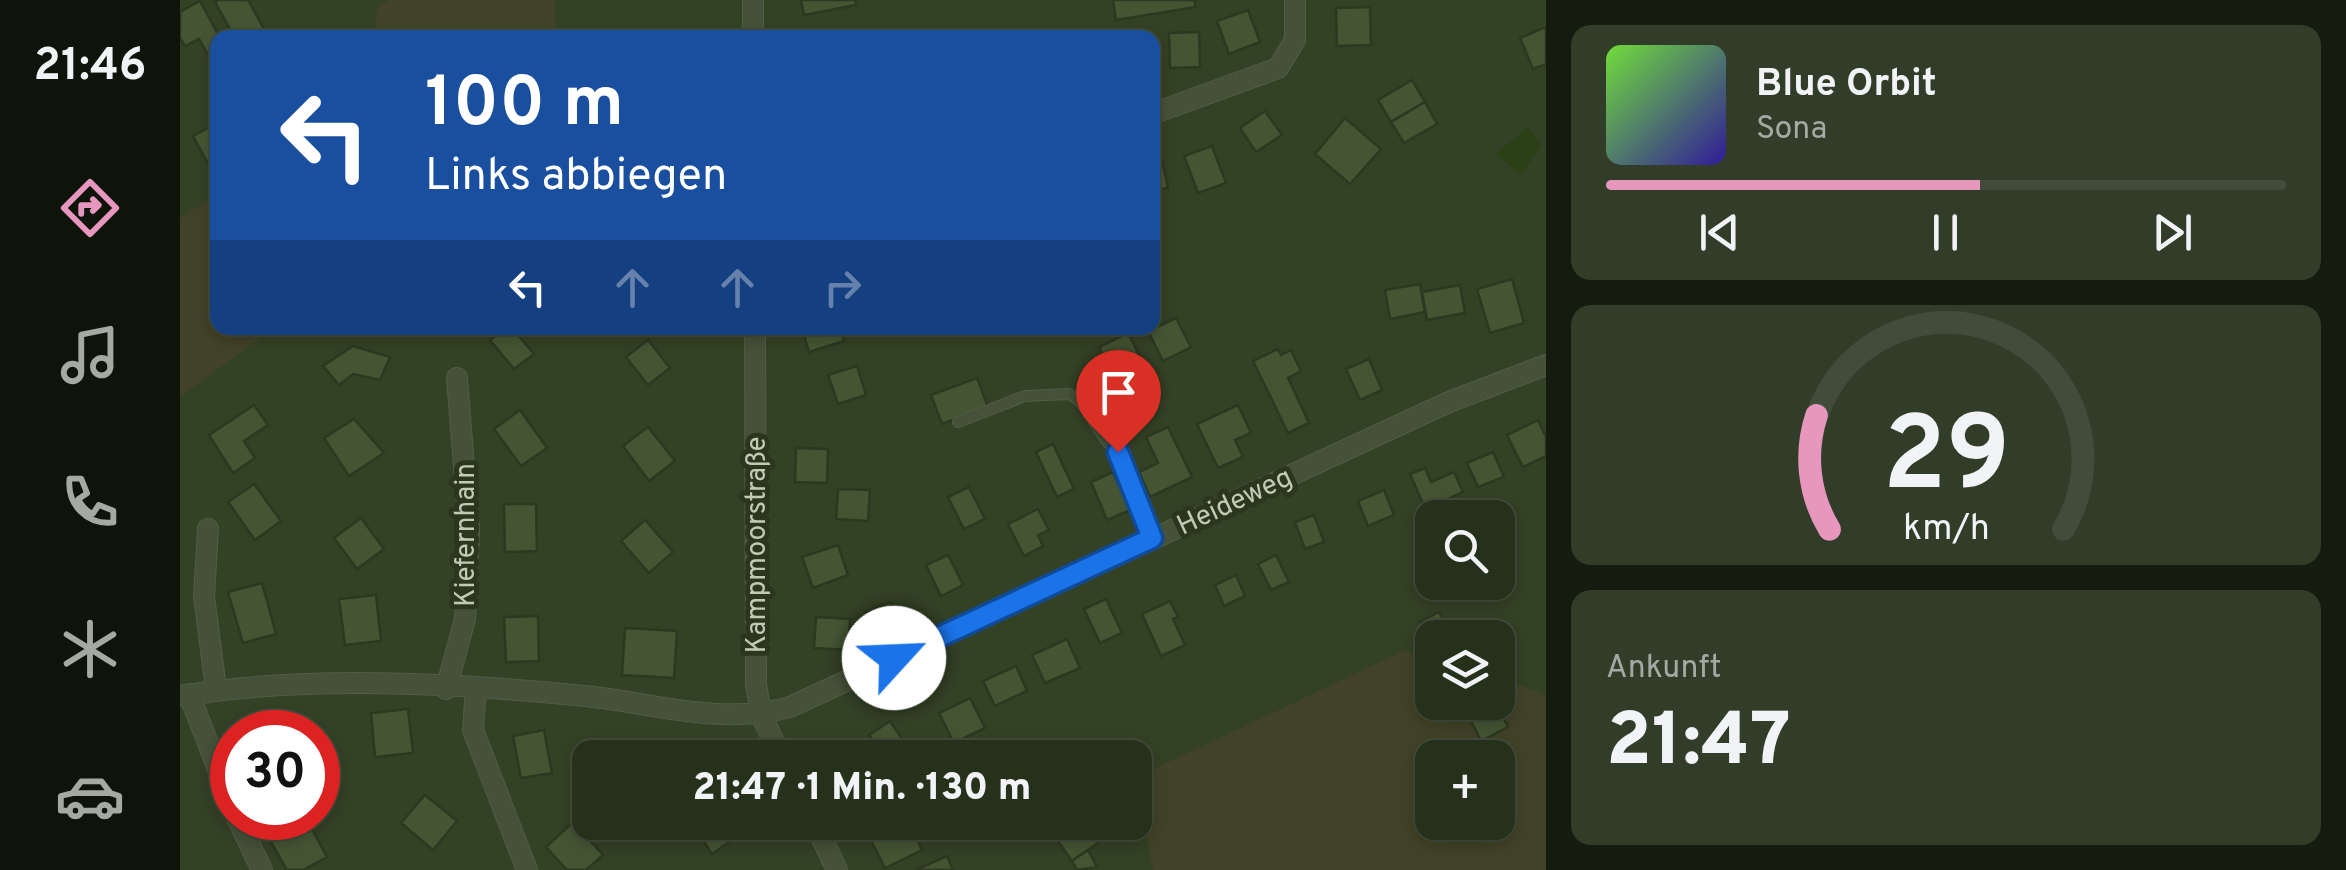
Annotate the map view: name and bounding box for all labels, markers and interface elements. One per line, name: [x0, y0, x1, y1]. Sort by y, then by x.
text: 21:46: [33, 39, 147, 96]
text: Blue Orbit: [1756, 61, 1937, 110]
text: 100 m: [425, 62, 624, 151]
icon: left: [260, 70, 390, 200]
text: Sona: [1756, 110, 1827, 150]
text: Links abbiegen: [425, 149, 727, 206]
icon: directions: [55, 173, 125, 243]
icon: previous: [1692, 205, 1747, 260]
icon: pause: [1918, 205, 1973, 260]
icon: next: [2145, 205, 2200, 260]
icon: left: [500, 260, 555, 315]
icon: ahead: [605, 260, 660, 315]
icon: ahead: [710, 260, 765, 315]
icon: right: [815, 260, 870, 315]
icon: music: [55, 320, 125, 390]
pin: [1076, 350, 1161, 453]
icon: arrive: [1091, 365, 1146, 420]
text: 29: [1882, 395, 2010, 527]
street label: Kampmoorstraße: [740, 436, 776, 654]
street label: Heideweg: [1172, 460, 1299, 545]
street label: Kiefernhain: [449, 463, 485, 607]
icon: phone: [55, 467, 125, 537]
map controls: [1415, 500, 1515, 840]
button: search: [1415, 500, 1515, 600]
text: km/h: [1903, 507, 1989, 553]
position arrow: [842, 606, 946, 710]
icon: climate: [55, 614, 125, 684]
button: layers: [1415, 620, 1515, 720]
text: Ankunft: [1606, 649, 1722, 689]
text: 21:47: [1606, 697, 1791, 792]
speed limit sign: 30: [210, 710, 340, 840]
button: +: [1415, 740, 1515, 840]
icon: car: [55, 761, 125, 831]
text: 21:47 · 1 Min. · 130 m: [693, 765, 1031, 814]

